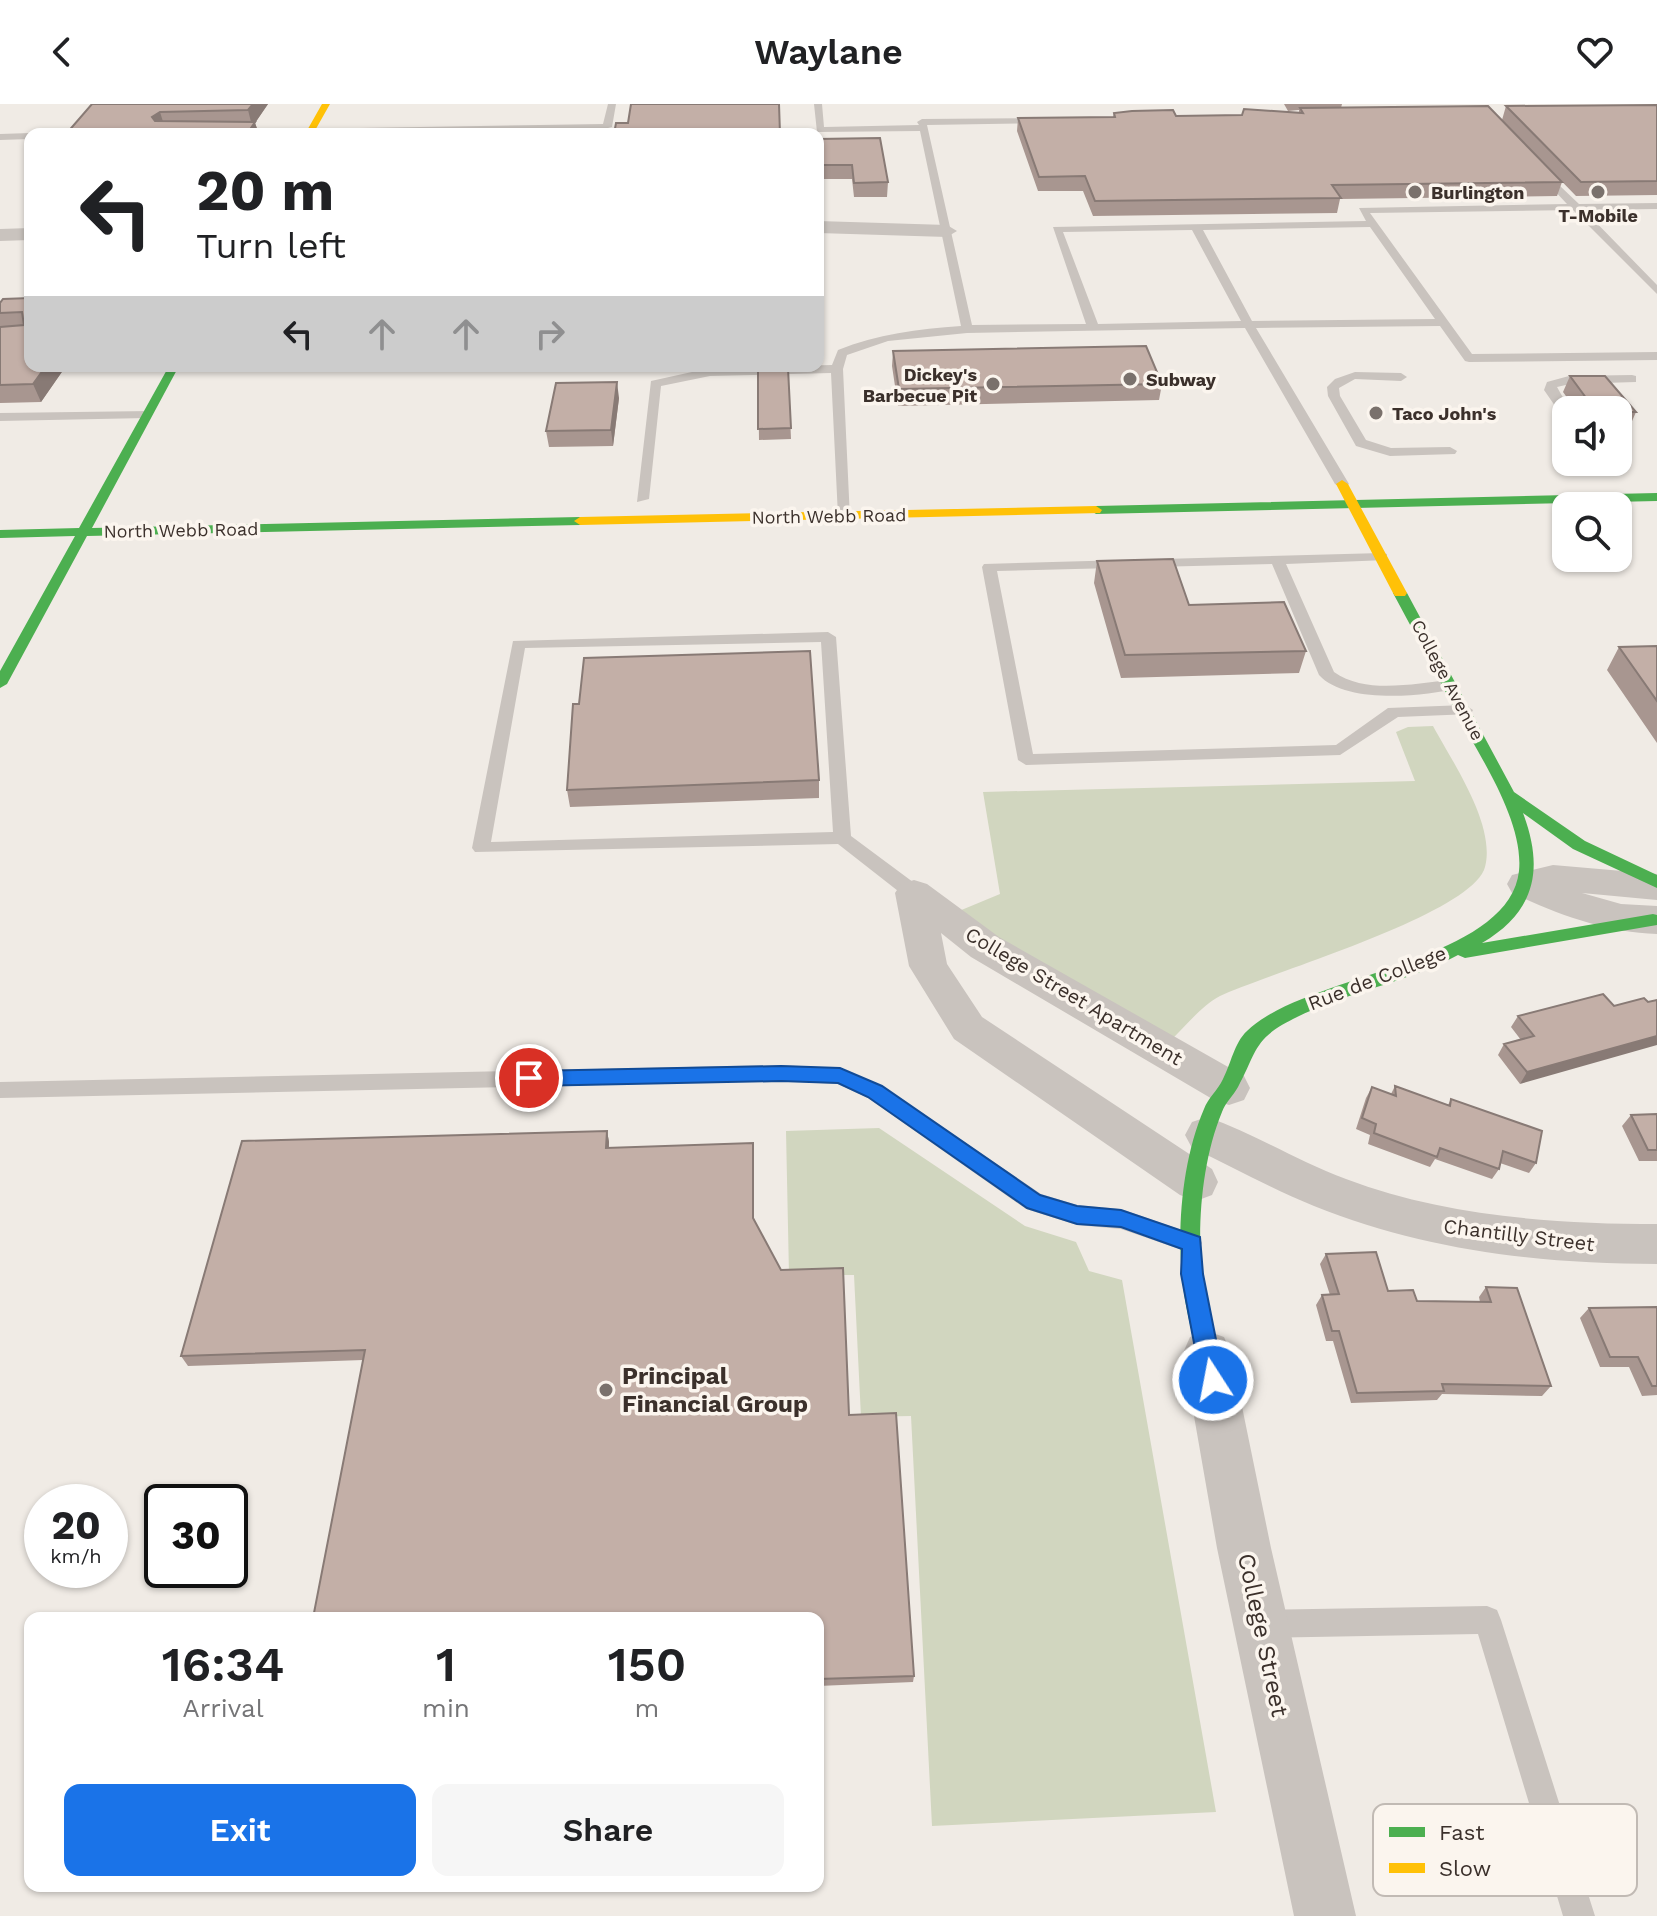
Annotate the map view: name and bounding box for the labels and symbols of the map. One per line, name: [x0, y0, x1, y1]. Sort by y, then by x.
place label: Burlington: [1431, 182, 1524, 203]
marker: Burlington: [1406, 183, 1424, 201]
marker: T-Mobile: [1589, 183, 1607, 201]
place label: T-Mobile: [1558, 205, 1638, 226]
place label: Dickey's Barbecue Pit: [863, 364, 977, 406]
place label: Subway: [1146, 369, 1217, 390]
marker: Subway: [1121, 370, 1139, 388]
marker: Dickey's Barbecue Pit: [984, 375, 1002, 393]
place label: Taco John's: [1392, 403, 1497, 424]
marker: Taco John's: [1367, 404, 1385, 422]
street label: North Webb Road: [751, 504, 907, 528]
street label: North Webb Road: [103, 518, 259, 542]
street label: College Avenue: [1407, 616, 1489, 744]
street label: College Street Apartment: [961, 922, 1187, 1071]
street label: Rue de College: [1304, 941, 1450, 1015]
pin: [495, 1044, 563, 1112]
street label: Chantilly Street: [1442, 1214, 1596, 1256]
position arrow: [1171, 1338, 1255, 1422]
place label: Principal Financial Group: [622, 1362, 808, 1418]
marker: Principal Financial Group: [597, 1381, 615, 1399]
speed limit sign: 30: [144, 1484, 248, 1588]
street label: College Street: [1232, 1551, 1294, 1719]
legend: [1373, 1804, 1637, 1896]
text: Fast: [1439, 1820, 1485, 1845]
text: Slow: [1439, 1856, 1491, 1881]

